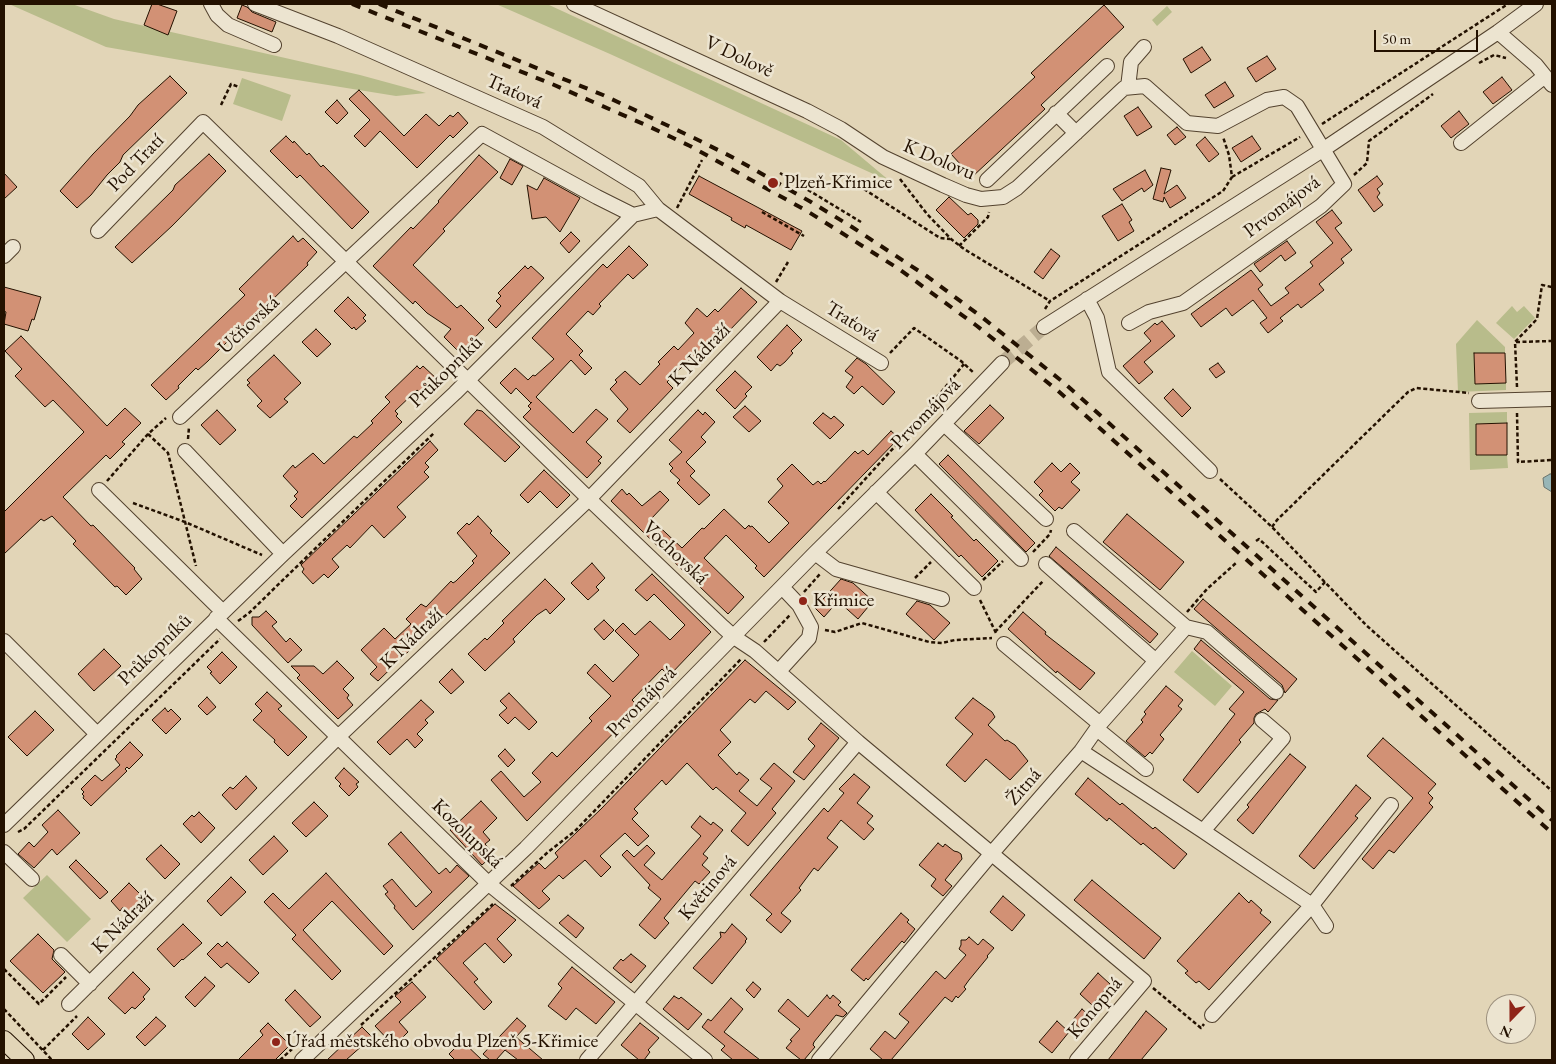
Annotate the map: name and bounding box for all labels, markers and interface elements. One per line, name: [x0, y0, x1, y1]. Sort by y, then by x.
scale bar: [1376, 20, 1480, 52]
text: 50 m: [1382, 29, 1411, 48]
street label: V Dolově: [701, 31, 777, 83]
street label: Traťová: [482, 69, 546, 115]
street label: Pod Tratí: [103, 129, 169, 197]
street label: K Dolovu: [899, 134, 979, 186]
street label: Prvomájová: [1239, 170, 1325, 244]
place label: Plzeň-Křimice: [784, 171, 892, 195]
marker: Plzeň-Křimice: [766, 176, 780, 190]
street label: Učňovská: [213, 291, 285, 359]
street label: Traťová: [821, 296, 883, 348]
street label: K Nádraží: [664, 319, 736, 391]
street label: Průkopníků: [404, 331, 488, 413]
street label: Prvomájová: [886, 373, 966, 455]
street label: Vochovská: [637, 516, 713, 590]
place label: Křimice: [813, 589, 874, 613]
marker: Křimice: [797, 595, 809, 607]
street label: K Nádraží: [376, 603, 448, 675]
street label: Průkopníků: [113, 609, 197, 691]
street label: Prvomájová: [602, 661, 682, 743]
street label: Žitná: [1001, 763, 1047, 811]
street label: Kozolupská: [426, 794, 508, 874]
street label: Květinová: [674, 851, 742, 925]
street label: K Nádraží: [87, 887, 159, 959]
street label: Konopná: [1062, 972, 1128, 1044]
north arrow: [1486, 994, 1536, 1044]
text: N: [1497, 1022, 1514, 1042]
place label: Úřad městského obvodu Plzeň 5-Křimice: [286, 1030, 598, 1054]
marker: Úřad městského obvodu Plzeň 5-Křimice: [270, 1036, 282, 1048]

